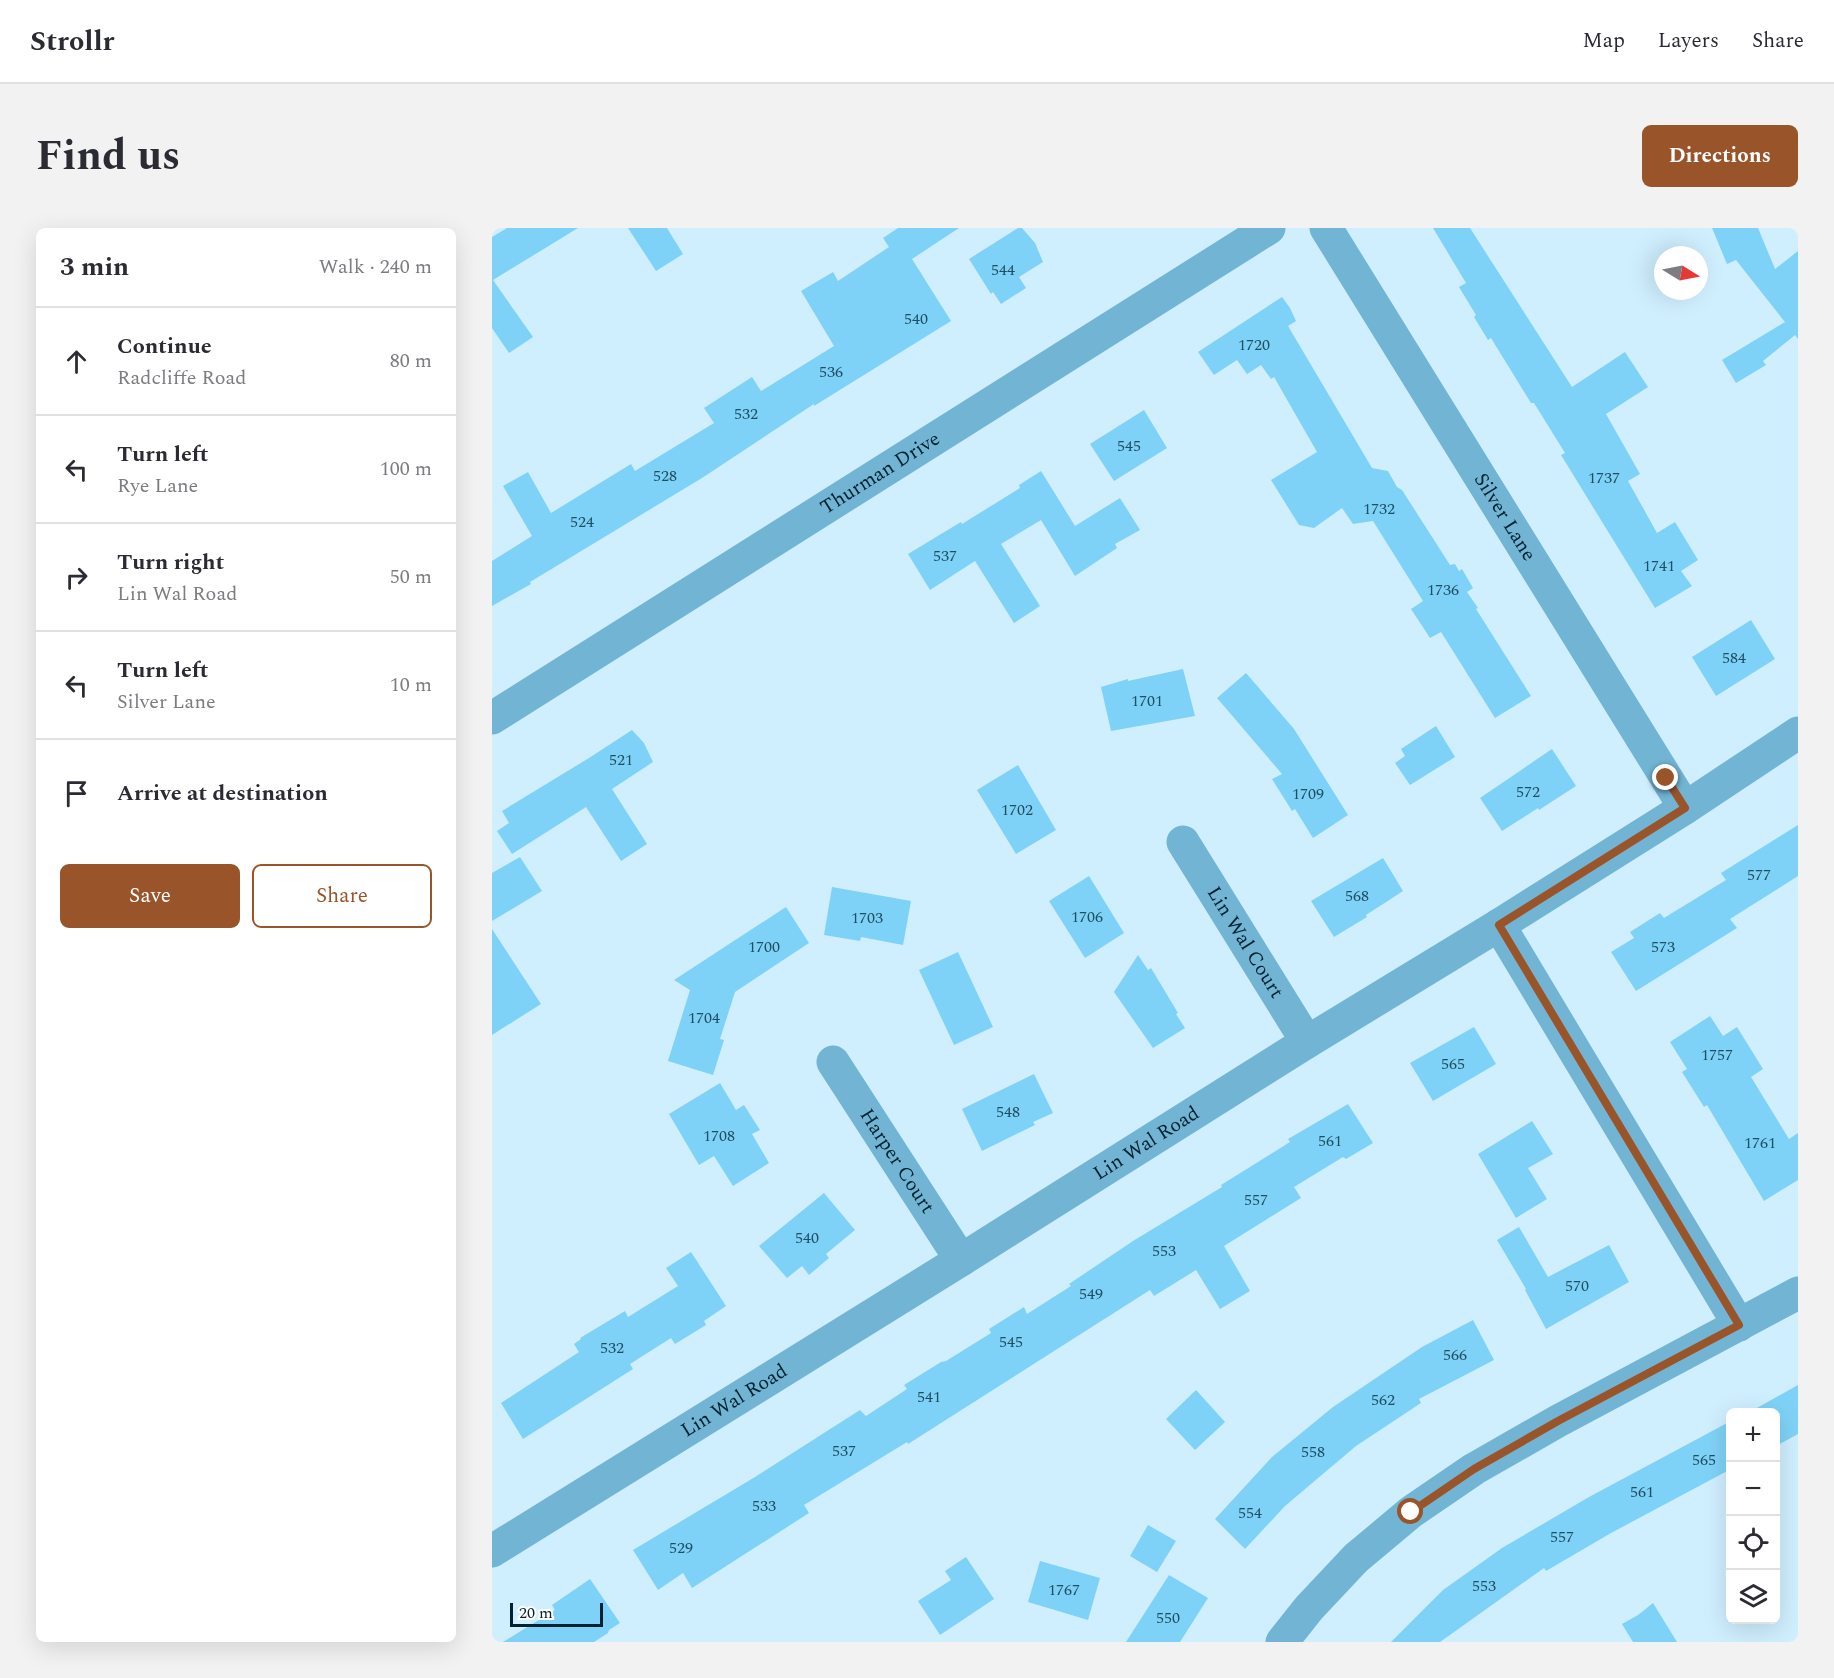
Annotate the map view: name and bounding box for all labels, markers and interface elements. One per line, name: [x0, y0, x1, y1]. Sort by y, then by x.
text: Strollr: [30, 20, 114, 63]
text: Map: [1583, 25, 1625, 57]
text: Layers: [1658, 25, 1719, 57]
text: Share: [1752, 25, 1804, 57]
text: Find us: [36, 125, 180, 188]
button: Directions: [1642, 125, 1798, 187]
north arrow: [1654, 246, 1708, 300]
text: 3 min: [60, 247, 129, 287]
text: Walk · 240 m: [319, 252, 432, 282]
house number: 544: [991, 258, 1015, 282]
house number: 540: [904, 307, 928, 331]
text: Continue: [117, 330, 212, 363]
house number: 1720: [1238, 333, 1270, 357]
icon: ahead: [60, 345, 93, 378]
text: 80 m: [390, 346, 432, 376]
house number: 536: [819, 360, 843, 384]
text: Radcliffe Road: [117, 363, 247, 393]
house number: 532: [734, 402, 758, 426]
street label: Thurman Drive: [814, 424, 946, 522]
house number: 545: [1117, 434, 1141, 458]
text: Turn left: [117, 438, 209, 471]
icon: left: [60, 453, 93, 486]
text: 100 m: [380, 454, 432, 484]
house number: 528: [653, 464, 677, 488]
house number: 1737: [1588, 466, 1620, 490]
street label: Silver Lane: [1466, 467, 1544, 567]
text: Rye Lane: [117, 471, 198, 501]
house number: 1732: [1363, 497, 1395, 521]
house number: 524: [570, 510, 594, 534]
house number: 537: [933, 544, 957, 568]
text: Turn right: [117, 546, 224, 579]
house number: 1741: [1643, 554, 1675, 578]
icon: right: [60, 561, 93, 594]
text: 50 m: [390, 562, 432, 592]
house number: 1736: [1427, 578, 1459, 602]
text: Lin Wal Road: [117, 579, 237, 609]
house number: 584: [1722, 646, 1746, 670]
text: Turn left: [117, 654, 209, 687]
icon: left: [60, 669, 93, 702]
text: 10 m: [390, 670, 432, 700]
text: Silver Lane: [117, 687, 216, 717]
house number: 1701: [1131, 689, 1163, 713]
house number: 521: [609, 748, 633, 772]
route end: [1652, 764, 1678, 790]
icon: arrive: [60, 777, 93, 810]
text: Arrive at destination: [117, 777, 328, 810]
house number: 572: [1516, 780, 1540, 804]
house number: 1709: [1292, 782, 1324, 806]
house number: 1702: [1001, 798, 1033, 822]
house number: 577: [1747, 863, 1771, 887]
button: Save: [60, 864, 240, 928]
button: Share: [252, 864, 432, 928]
street label: Lin Wal Court: [1199, 880, 1291, 1004]
house number: 568: [1345, 884, 1369, 908]
house number: 1706: [1071, 905, 1103, 929]
house number: 1703: [851, 906, 883, 930]
house number: 1700: [748, 935, 780, 959]
house number: 573: [1651, 935, 1675, 959]
house number: 1704: [688, 1006, 720, 1030]
house number: 1757: [1701, 1043, 1733, 1067]
house number: 565: [1441, 1052, 1465, 1076]
street label: Lin Wal Road: [1087, 1098, 1205, 1188]
house number: 548: [996, 1100, 1020, 1124]
street label: Harper Court: [852, 1103, 942, 1219]
house number: 1708: [703, 1124, 735, 1148]
house number: 561: [1318, 1129, 1342, 1153]
house number: 1761: [1744, 1131, 1776, 1155]
house number: 557: [1244, 1188, 1268, 1212]
house number: 540: [795, 1226, 819, 1250]
house number: 553: [1152, 1239, 1176, 1263]
house number: 570: [1565, 1274, 1589, 1298]
house number: 549: [1079, 1282, 1103, 1306]
house number: 545: [999, 1330, 1023, 1354]
house number: 532: [600, 1336, 624, 1360]
house number: 566: [1443, 1343, 1467, 1367]
street label: Lin Wal Road: [675, 1356, 793, 1445]
house number: 541: [917, 1385, 941, 1409]
house number: 562: [1371, 1388, 1395, 1412]
map controls: [1726, 1408, 1780, 1624]
button: +: [1726, 1408, 1780, 1462]
house number: 537: [832, 1439, 856, 1463]
house number: 558: [1301, 1440, 1325, 1464]
house number: 565: [1692, 1448, 1716, 1472]
button: −: [1726, 1462, 1780, 1516]
house number: 561: [1630, 1480, 1654, 1504]
house number: 533: [752, 1494, 776, 1518]
route start: [1397, 1498, 1423, 1524]
house number: 554: [1238, 1501, 1262, 1525]
button: locate: [1726, 1516, 1780, 1570]
house number: 557: [1550, 1525, 1574, 1549]
house number: 529: [669, 1536, 693, 1560]
button: layers: [1726, 1570, 1780, 1624]
house number: 553: [1472, 1574, 1496, 1598]
house number: 1767: [1048, 1578, 1080, 1602]
scale bar: [510, 1600, 603, 1628]
text: 20 m: [519, 1601, 553, 1625]
house number: 550: [1156, 1606, 1180, 1630]

